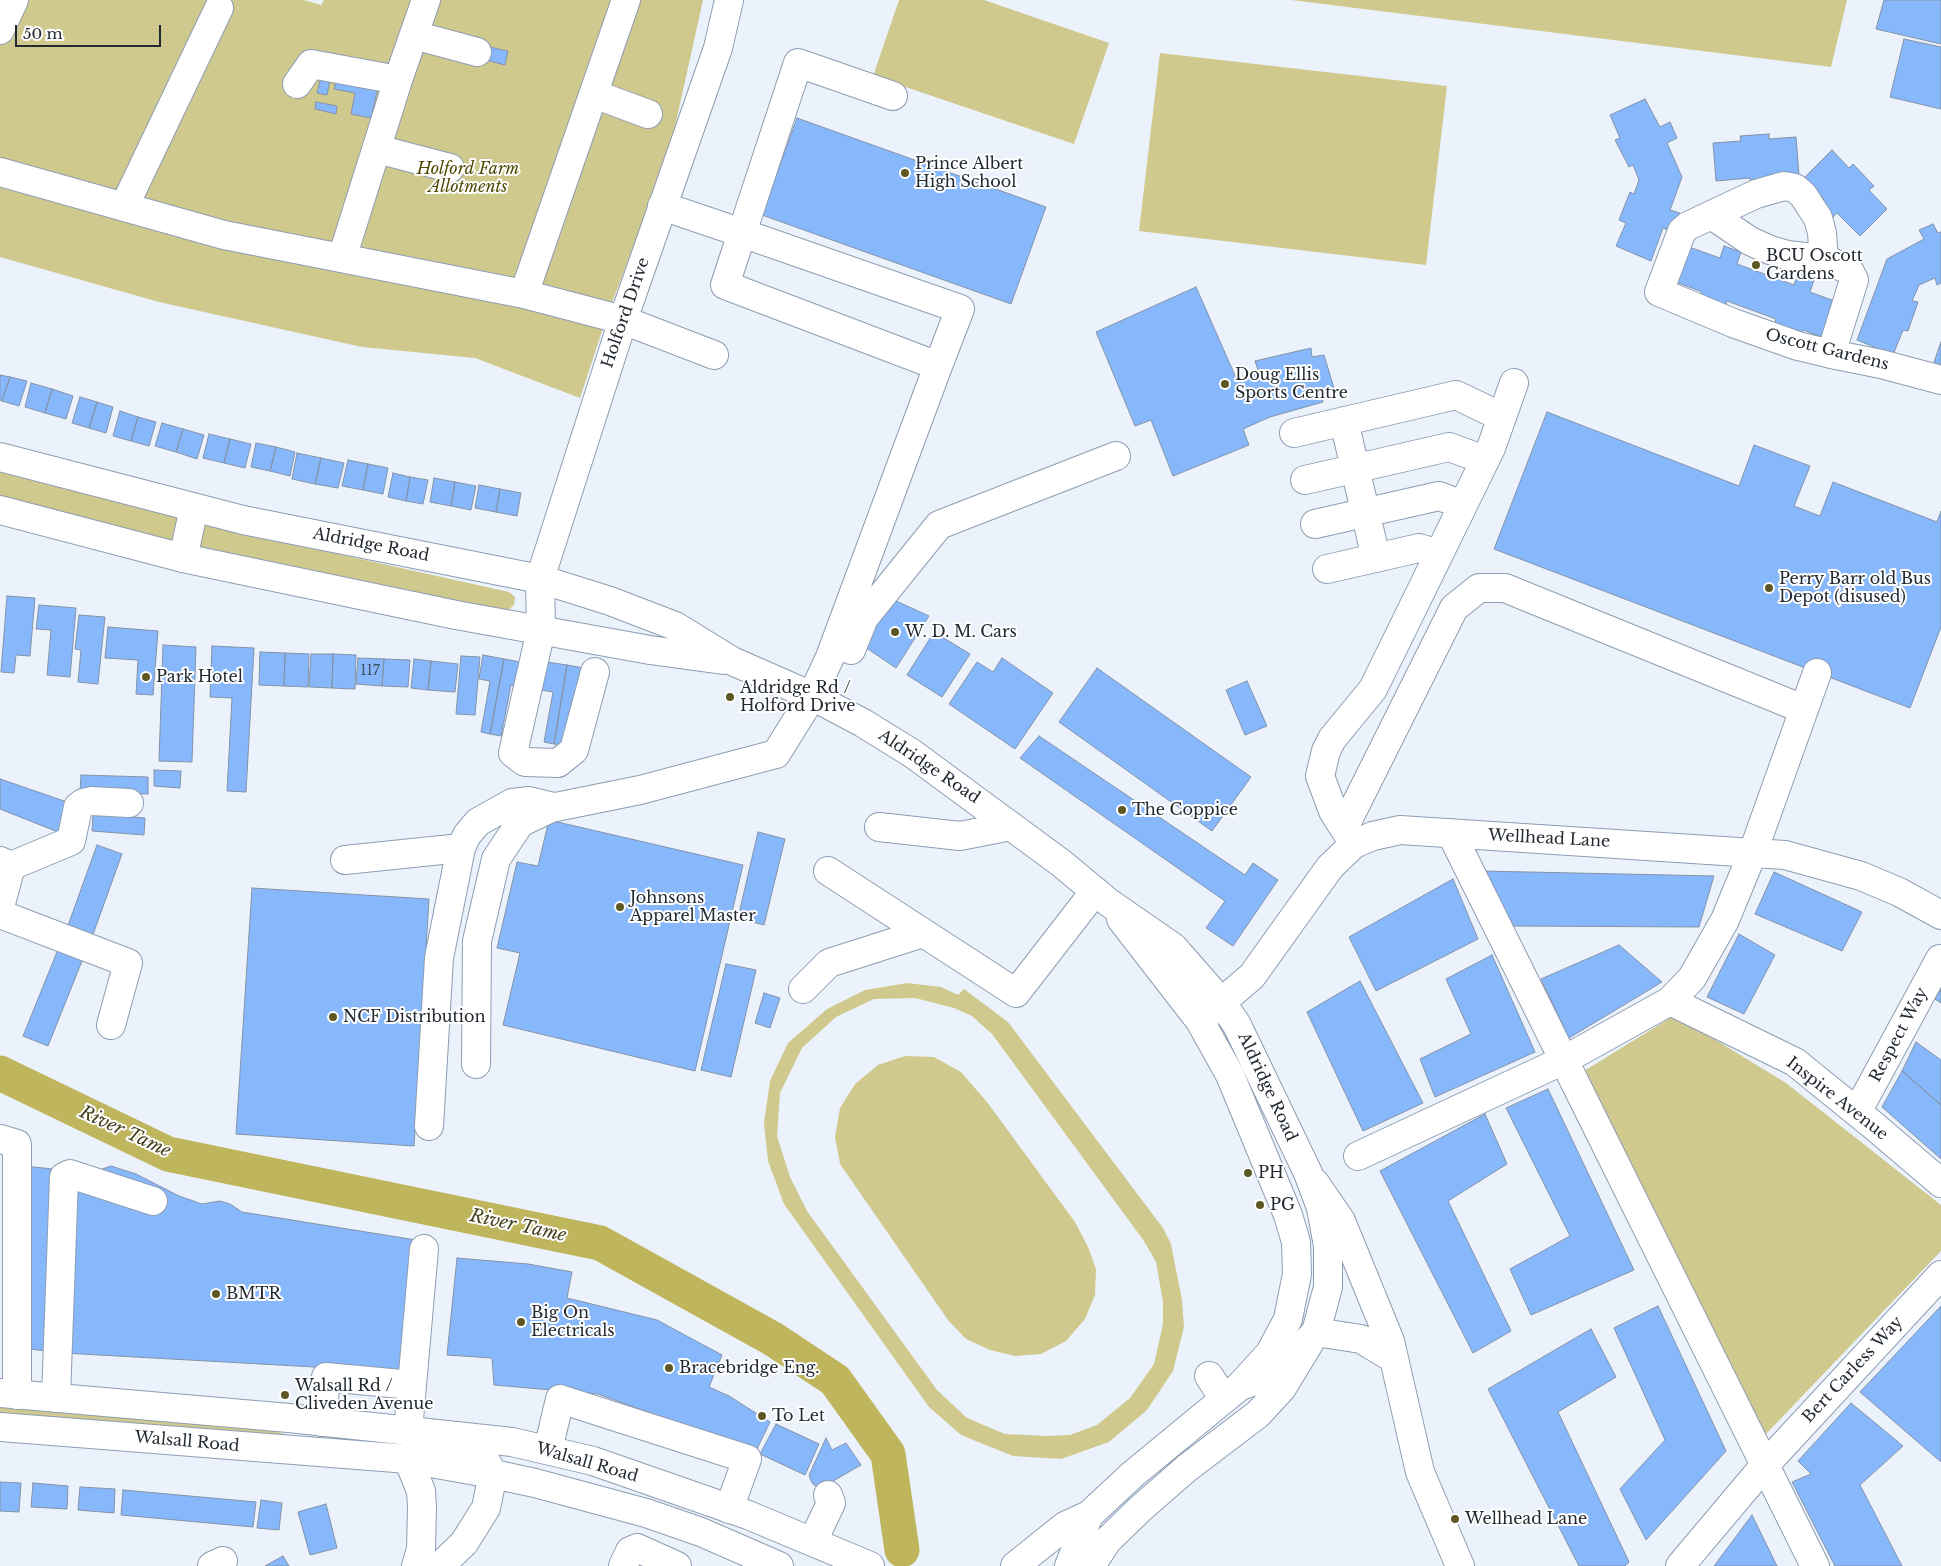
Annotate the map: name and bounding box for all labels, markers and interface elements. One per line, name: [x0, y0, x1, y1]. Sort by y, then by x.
scale bar: [18, 15, 164, 47]
text: 50 m: [23, 24, 63, 43]
place label: Prince Albert High School: [915, 154, 1023, 192]
park label: Holford Farm Allotments: [417, 159, 519, 197]
marker: Prince Albert High School: [899, 167, 911, 179]
place label: BCU Oscott Gardens: [1766, 246, 1863, 284]
street label: Holford Drive: [598, 255, 654, 371]
marker: BCU Oscott Gardens: [1750, 259, 1762, 271]
street label: Oscott Gardens: [1763, 325, 1891, 375]
place label: Doug Ellis Sports Centre: [1235, 365, 1348, 403]
marker: Doug Ellis Sports Centre: [1219, 378, 1231, 390]
street label: Aldridge Road: [311, 524, 431, 566]
place label: Perry Barr old Bus Depot (disused): [1779, 569, 1931, 607]
marker: Perry Barr old Bus Depot (disused): [1763, 582, 1775, 594]
place label: W. D. M. Cars: [905, 622, 1017, 642]
marker: W. D. M. Cars: [889, 626, 901, 638]
house number: 117: [360, 663, 380, 679]
place label: Park Hotel: [156, 667, 243, 687]
marker: Park Hotel: [140, 671, 152, 683]
place label: Aldridge Rd / Holford Drive: [740, 678, 855, 716]
marker: Aldridge Rd / Holford Drive: [724, 691, 736, 703]
street label: Aldridge Road: [875, 726, 983, 808]
place label: The Coppice: [1132, 800, 1238, 820]
marker: The Coppice: [1116, 804, 1128, 816]
street label: Wellhead Lane: [1487, 826, 1611, 852]
place label: Johnsons Apparel Master: [630, 888, 756, 926]
marker: Johnsons Apparel Master: [614, 901, 626, 913]
street label: Respect Way: [1866, 984, 1932, 1086]
place label: NCF Distribution: [343, 1007, 486, 1027]
marker: NCF Distribution: [327, 1011, 339, 1023]
street label: Aldridge Road: [1233, 1029, 1301, 1145]
street label: Inspire Avenue: [1782, 1053, 1892, 1145]
water label: River Tame: [76, 1102, 174, 1162]
place label: PH: [1258, 1163, 1284, 1183]
marker: PH: [1242, 1167, 1254, 1179]
place label: PG: [1270, 1195, 1295, 1215]
marker: PG: [1254, 1199, 1266, 1211]
water label: River Tame: [468, 1205, 568, 1247]
place label: BMTR: [226, 1284, 281, 1304]
marker: BMTR: [210, 1288, 222, 1300]
place label: Big On Electricals: [531, 1303, 615, 1341]
street label: Bert Carless Way: [1799, 1313, 1907, 1427]
marker: Big On Electricals: [515, 1316, 527, 1328]
place label: Bracebridge Eng.: [679, 1358, 820, 1378]
marker: Bracebridge Eng.: [663, 1362, 675, 1374]
place label: Walsall Rd / Cliveden Avenue: [295, 1376, 433, 1414]
marker: Walsall Rd / Cliveden Avenue: [279, 1389, 291, 1401]
place label: To Let: [772, 1406, 825, 1426]
marker: To Let: [756, 1410, 768, 1422]
street label: Walsall Road: [134, 1428, 240, 1456]
street label: Walsall Road: [534, 1439, 640, 1487]
place label: Wellhead Lane: [1465, 1509, 1587, 1529]
marker: Wellhead Lane: [1449, 1513, 1461, 1525]

